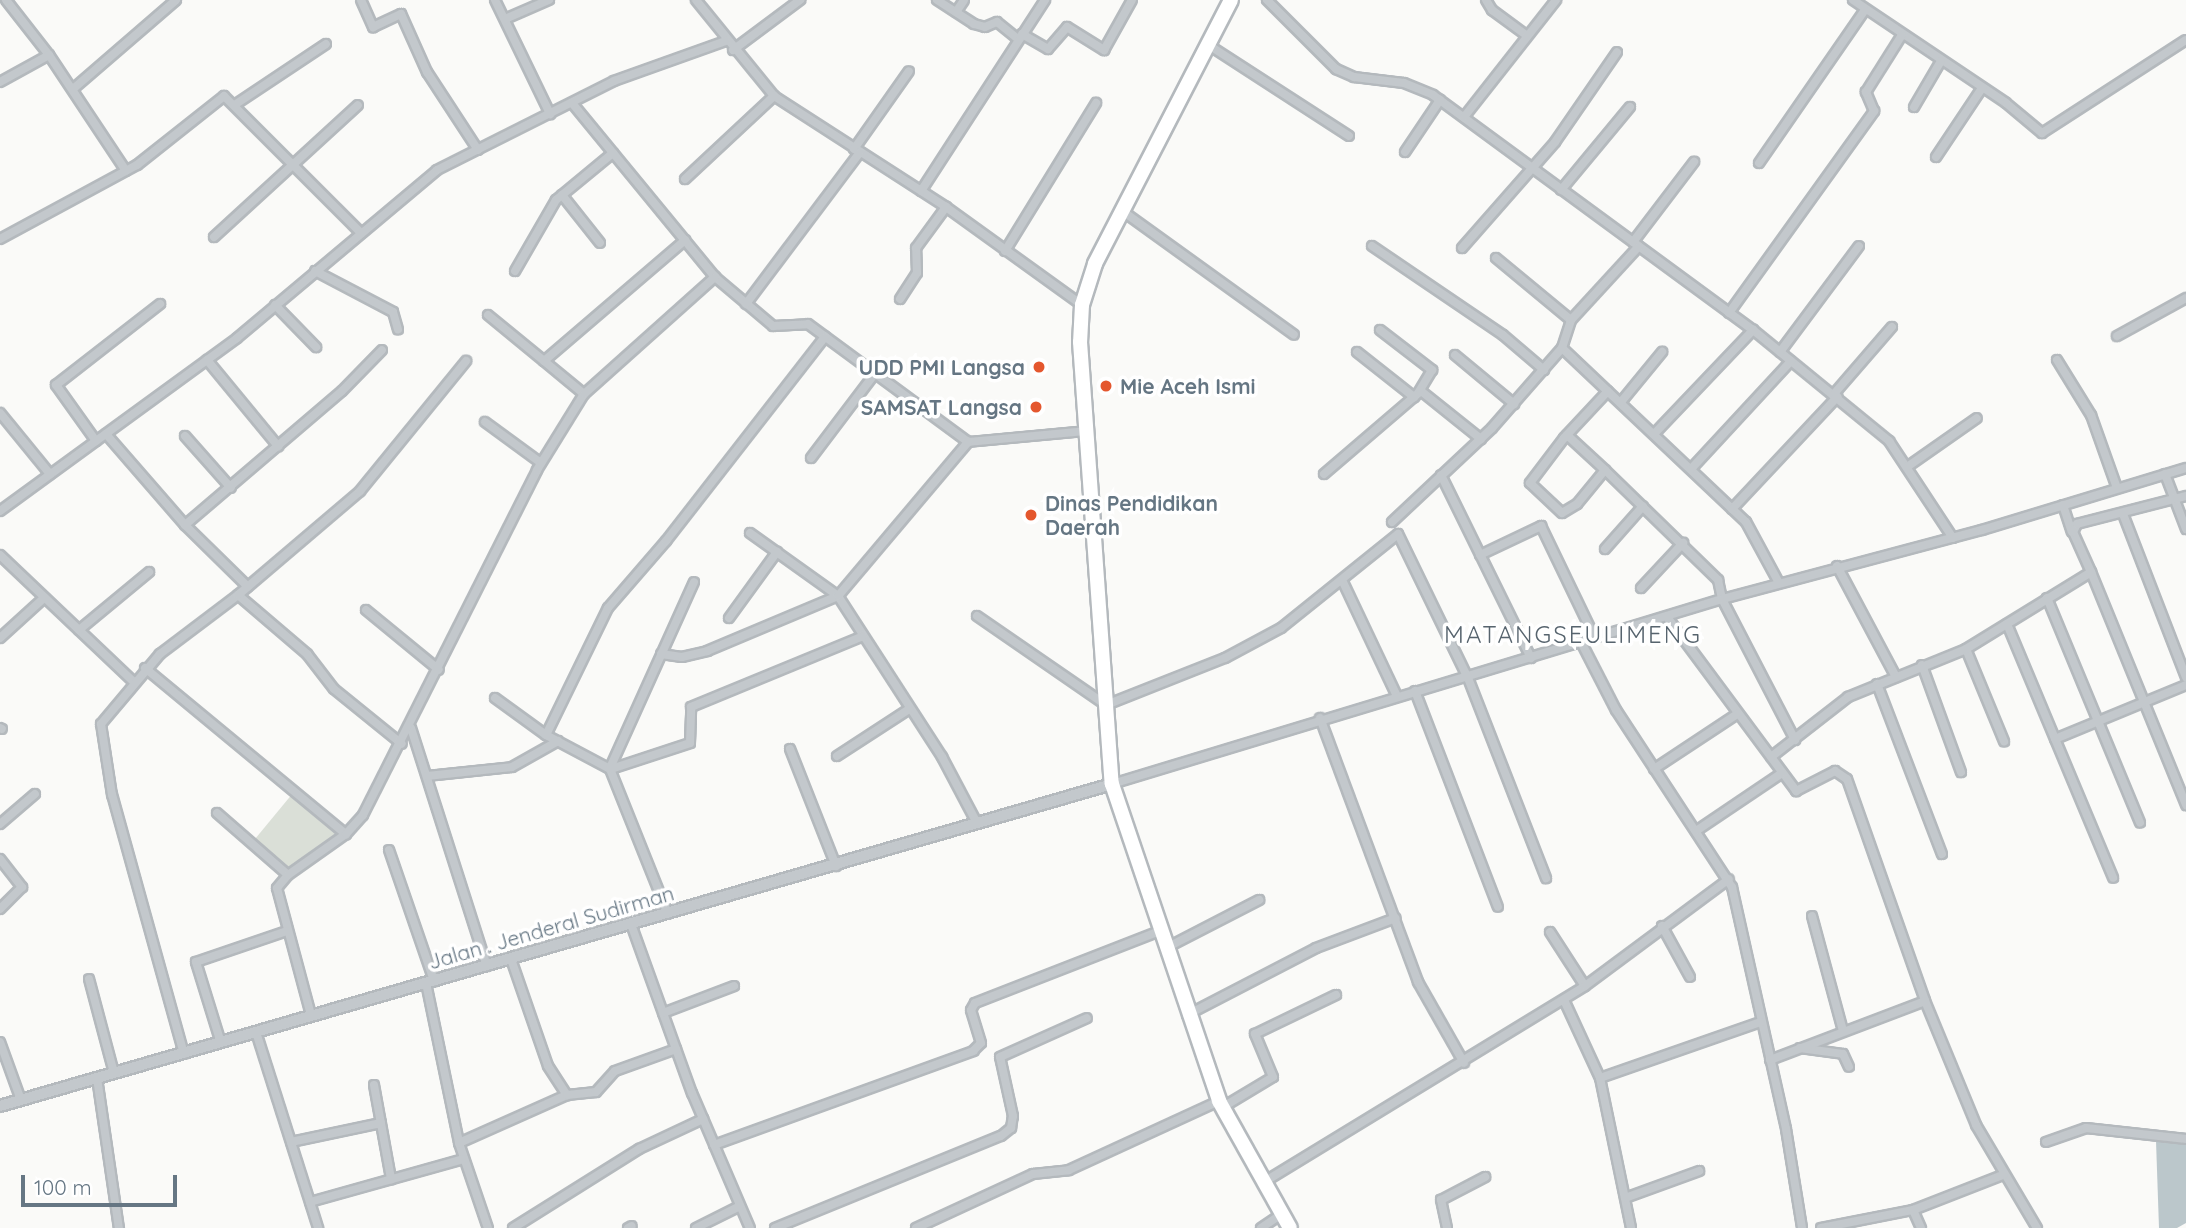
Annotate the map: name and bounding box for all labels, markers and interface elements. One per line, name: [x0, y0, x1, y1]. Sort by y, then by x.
place label: UDD PMI Langsa: [859, 354, 1025, 380]
marker: UDD PMI Langsa: [1031, 359, 1047, 375]
place label: Mie Aceh Ismi: [1120, 373, 1256, 399]
marker: Mie Aceh Ismi: [1098, 378, 1114, 394]
place label: SAMSAT Langsa: [861, 394, 1022, 420]
marker: SAMSAT Langsa: [1028, 399, 1044, 415]
place label: Dinas Pendidikan Daerah: [1045, 490, 1218, 540]
marker: Dinas Pendidikan Daerah: [1023, 507, 1039, 523]
district label: MATANGSEULIMENG: [1446, 621, 1700, 649]
street label: Jalan . Jenderal Sudirman: [425, 880, 677, 974]
scale bar: [24, 1162, 180, 1206]
text: 100 m: [34, 1174, 92, 1200]

